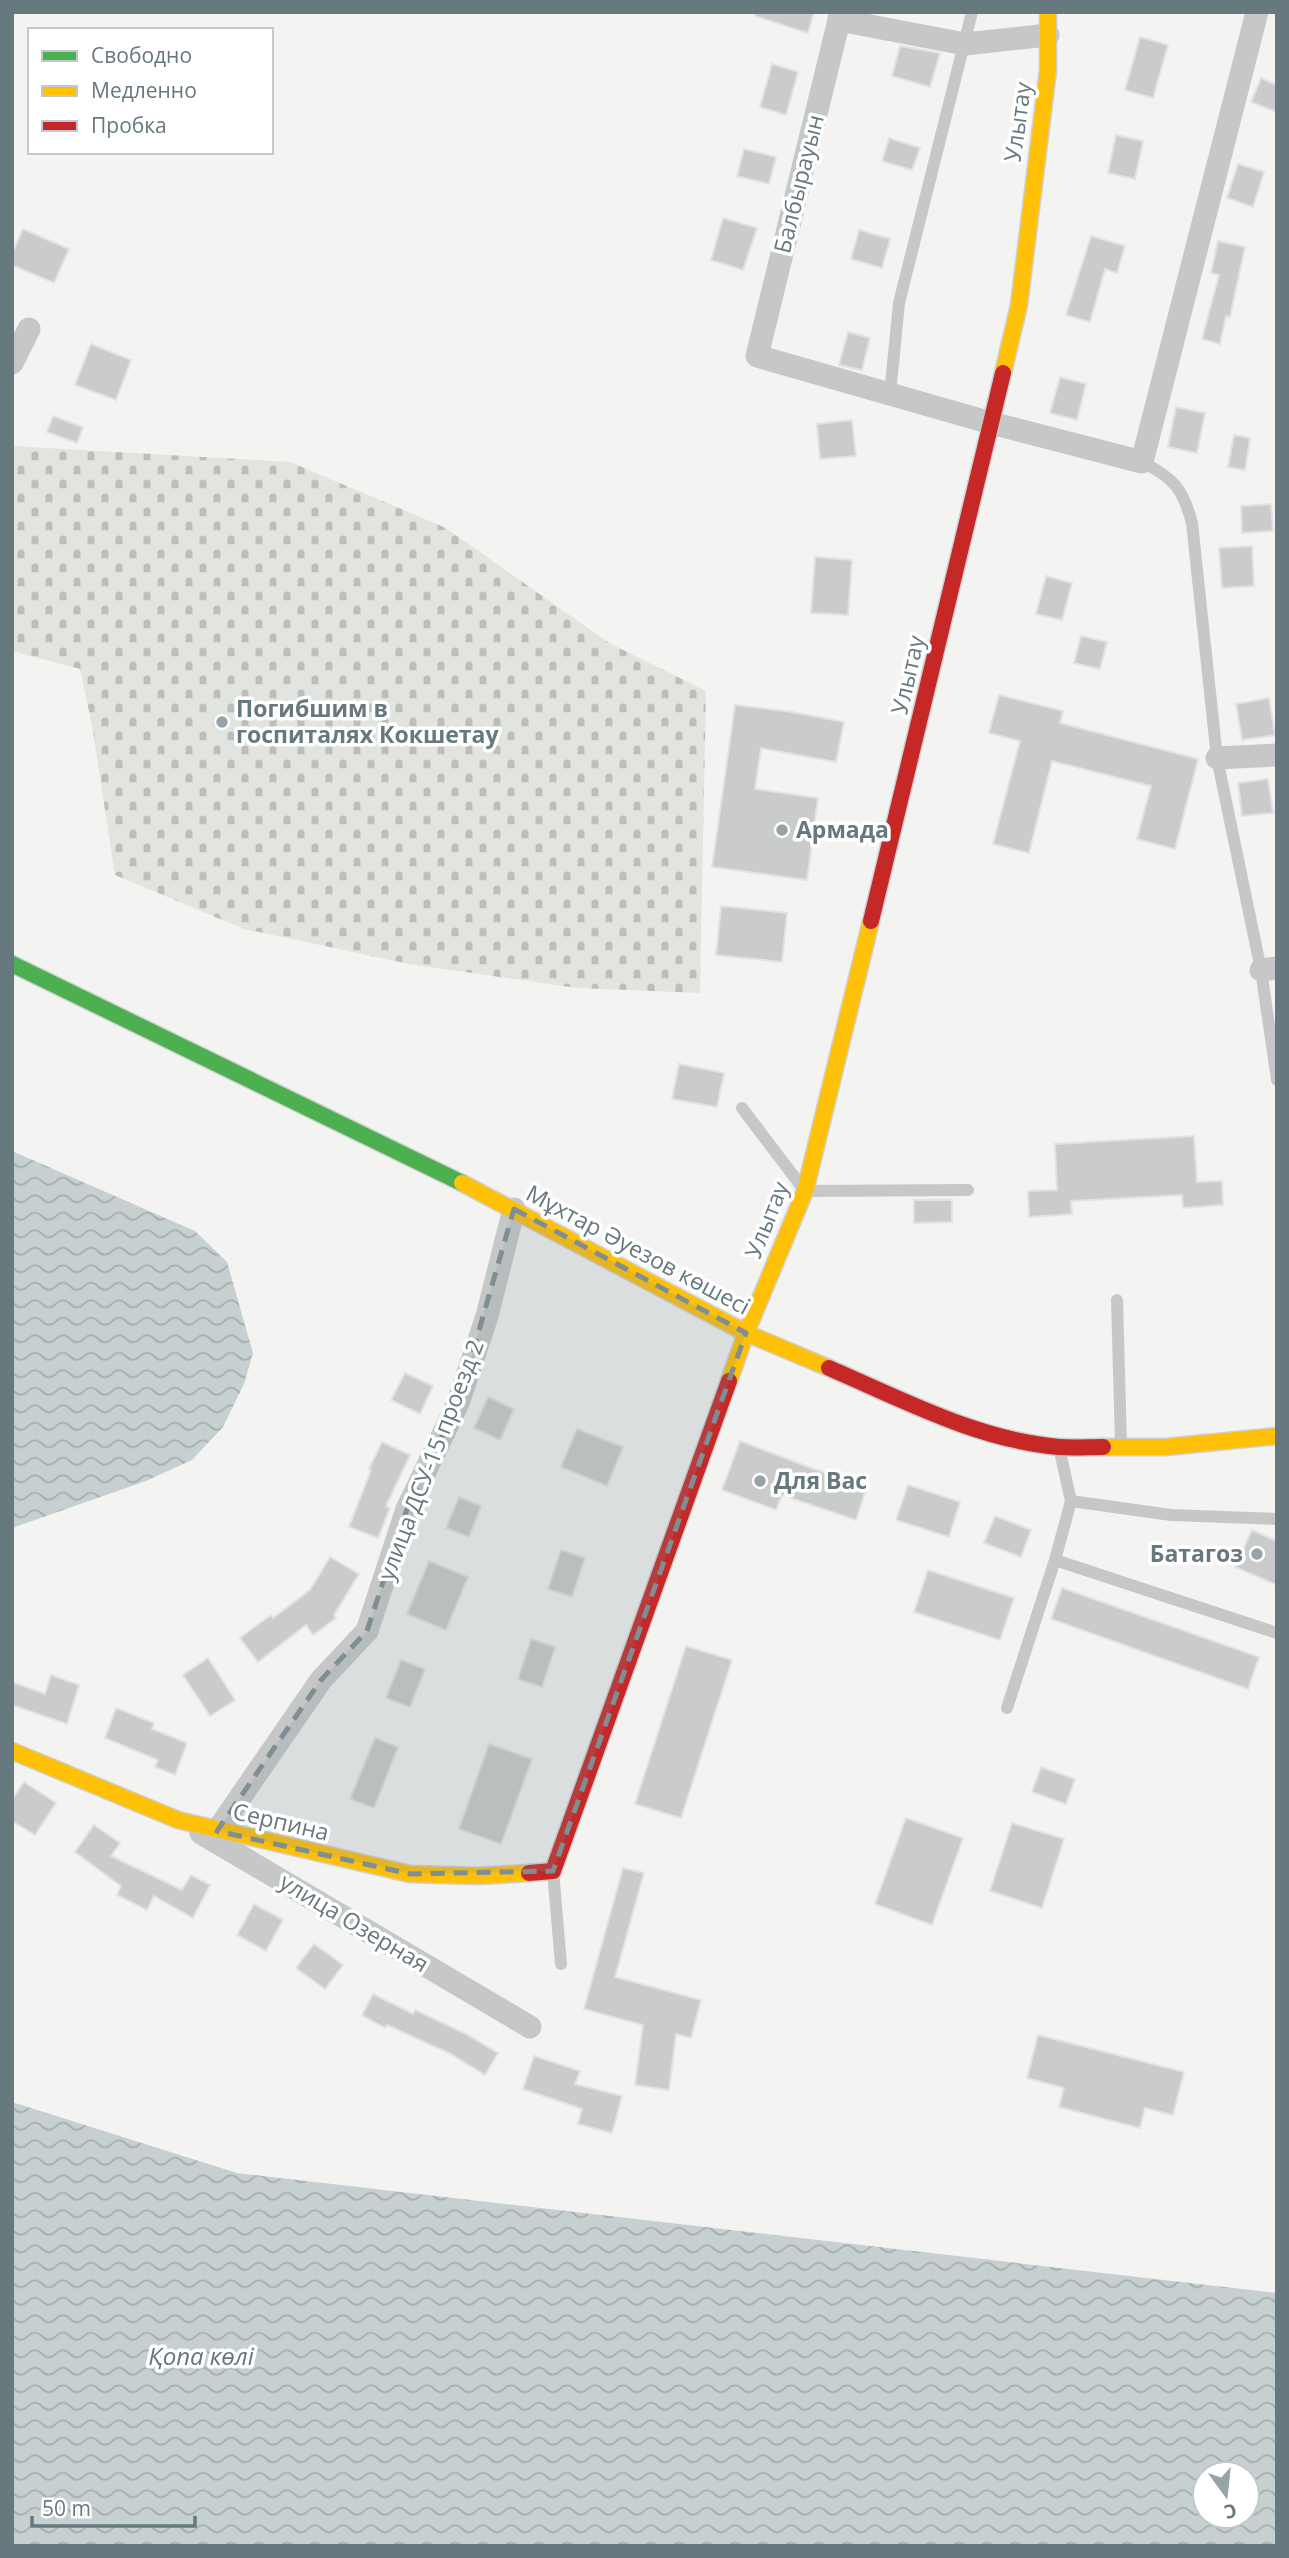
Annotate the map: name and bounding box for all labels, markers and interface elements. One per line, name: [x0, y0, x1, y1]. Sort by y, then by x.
legend: [28, 28, 273, 154]
text: Свободно: [91, 41, 192, 69]
text: Медленно: [91, 76, 197, 104]
street label: Улытау: [996, 79, 1038, 164]
text: Пробка: [91, 111, 167, 139]
street label: Балбырауын: [765, 111, 831, 256]
street label: Улытау: [882, 632, 932, 717]
place label: Погибшим в госпиталях Кокшетау: [236, 692, 499, 750]
marker: Погибшим в госпиталях Кокшетау: [214, 714, 230, 730]
place label: Армада: [796, 813, 889, 845]
marker: Армада: [774, 822, 790, 838]
street label: Мұхтар Әуезов көшесі: [521, 1176, 756, 1322]
street label: Улытау: [736, 1176, 796, 1263]
street label: улица ДСУ-15 проезд 2: [369, 1335, 491, 1584]
place label: Для Вас: [774, 1464, 867, 1496]
marker: Для Вас: [752, 1473, 768, 1489]
place label: Батагоз: [1150, 1537, 1243, 1569]
marker: Батагоз: [1249, 1546, 1265, 1562]
street label: Серпина: [230, 1794, 332, 1848]
street label: улица Озерная: [274, 1865, 435, 1979]
water label: Қопа көлі: [148, 2339, 255, 2372]
north arrow: [1191, 2460, 1261, 2530]
scale bar: [32, 2484, 194, 2528]
text: 50 m: [42, 2494, 91, 2522]
text: С: [1221, 2497, 1240, 2526]

